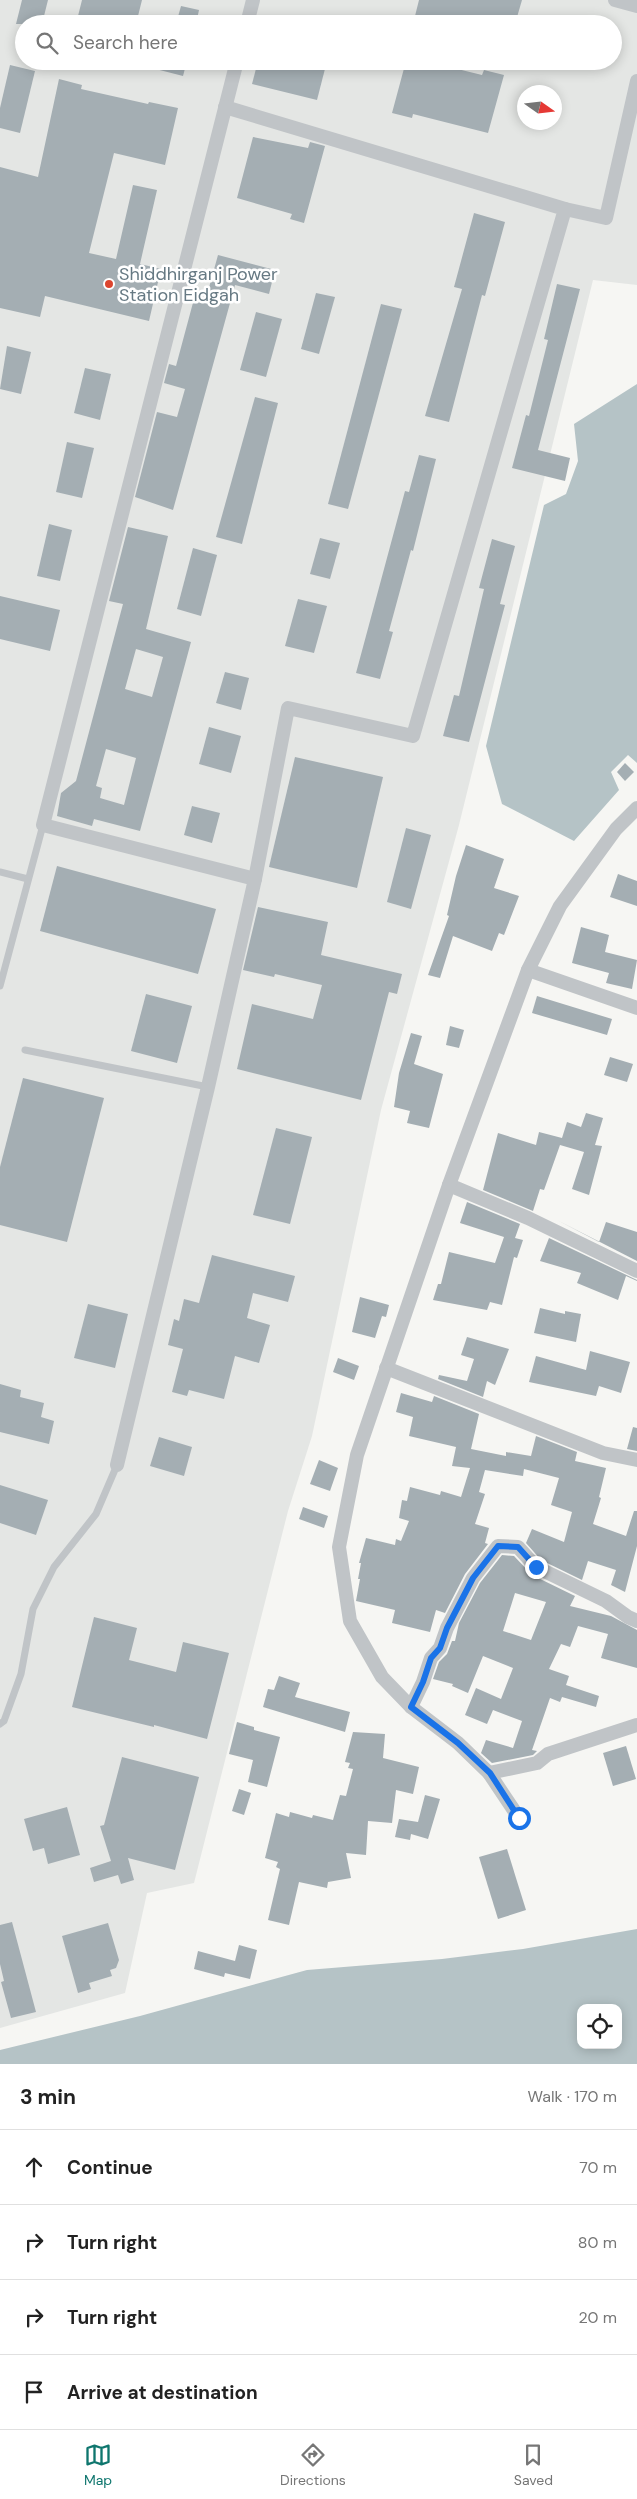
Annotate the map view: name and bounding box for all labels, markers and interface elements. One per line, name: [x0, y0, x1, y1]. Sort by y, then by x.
search box: [15, 15, 622, 70]
icon: search: [33, 29, 61, 57]
text: Search here: [73, 30, 178, 55]
north arrow: [517, 85, 562, 130]
place label: Shiddhirganj Power Station Eidgah: [119, 262, 278, 307]
marker: Shiddhirganj Power Station Eidgah: [103, 278, 115, 290]
route end: [525, 1556, 548, 1579]
route start: [508, 1807, 531, 1830]
map controls: [577, 2004, 622, 2049]
button: locate: [577, 2004, 622, 2049]
text: 3 min: [20, 2083, 76, 2111]
text: Walk · 170 m: [528, 2086, 617, 2107]
icon: ahead: [20, 2153, 48, 2181]
text: Continue: [67, 2155, 153, 2180]
text: 70 m: [579, 2157, 617, 2178]
icon: right: [20, 2228, 48, 2256]
text: Turn right: [67, 2230, 157, 2255]
text: 80 m: [578, 2232, 617, 2253]
icon: right: [20, 2303, 48, 2331]
text: Turn right: [67, 2305, 157, 2330]
text: 20 m: [578, 2307, 617, 2328]
icon: arrive: [20, 2378, 48, 2406]
text: Arrive at destination: [67, 2380, 258, 2405]
tab: Map: [84, 2441, 112, 2489]
tab: Directions: [280, 2441, 346, 2489]
tab: Saved: [514, 2441, 553, 2489]

